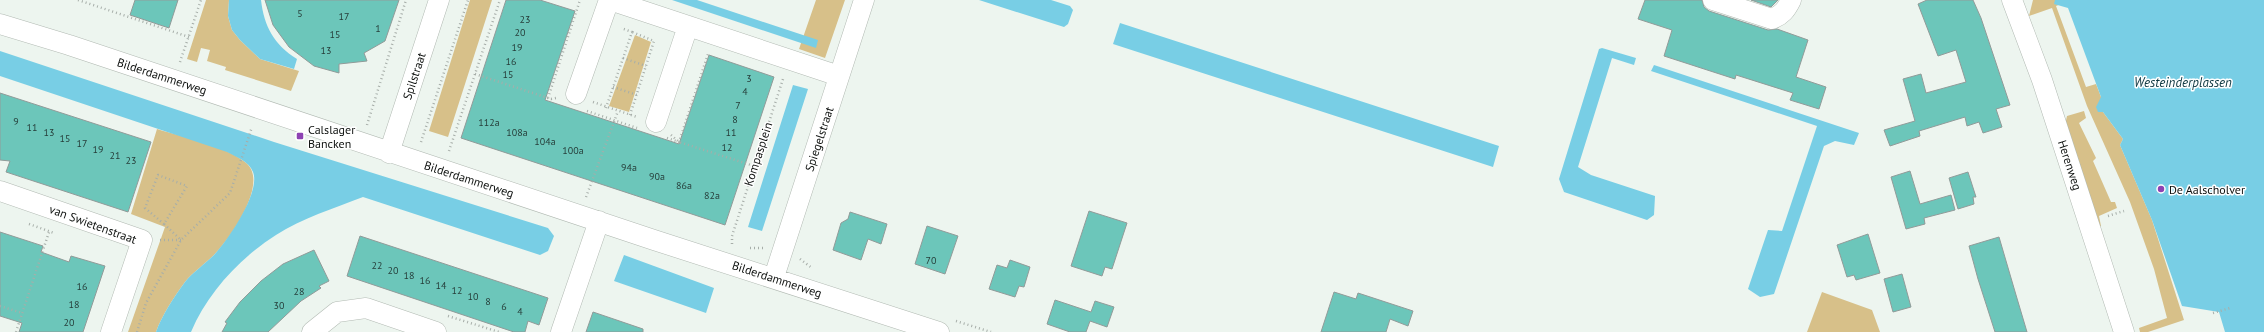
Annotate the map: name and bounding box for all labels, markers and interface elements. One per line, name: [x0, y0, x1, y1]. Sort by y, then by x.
house number: 5: [297, 7, 303, 20]
house number: 17: [339, 10, 349, 23]
house number: 23: [520, 13, 530, 26]
house number: 1: [375, 22, 381, 35]
house number: 20: [515, 26, 526, 39]
house number: 15: [330, 28, 340, 41]
house number: 19: [512, 41, 522, 54]
house number: 13: [321, 44, 331, 57]
street label: Spilstraat: [399, 50, 429, 102]
street label: Bilderdammerweg: [115, 54, 209, 98]
house number: 16: [506, 55, 516, 68]
house number: 15: [503, 68, 513, 81]
house number: 3: [746, 72, 752, 85]
water label: Westeinderplassen: [2134, 74, 2232, 91]
house number: 4: [742, 85, 748, 98]
house number: 7: [735, 99, 741, 112]
street label: Spiegelstraat: [801, 105, 837, 173]
house number: 8: [732, 113, 738, 126]
house number: 9: [13, 115, 19, 128]
house number: 112a: [478, 116, 500, 129]
street label: Kompasplein: [741, 120, 775, 188]
house number: 11: [27, 121, 37, 134]
place label: Calslager Bancken: [308, 122, 355, 151]
house number: 13: [44, 126, 54, 139]
house number: 108a: [506, 126, 528, 139]
house number: 11: [726, 126, 736, 139]
marker: Calslager Bancken: [295, 131, 305, 141]
house number: 15: [60, 132, 70, 145]
house number: 104a: [534, 135, 556, 148]
house number: 17: [77, 137, 87, 150]
street label: Herenweg: [2055, 138, 2085, 192]
house number: 12: [722, 141, 732, 154]
house number: 19: [93, 143, 103, 156]
house number: 100a: [562, 144, 584, 157]
house number: 21: [110, 149, 120, 162]
house number: 23: [126, 154, 136, 167]
street label: Bilderdammerweg: [422, 157, 516, 201]
house number: 94a: [621, 161, 637, 174]
house number: 90a: [649, 170, 665, 183]
house number: 86a: [676, 179, 692, 192]
place label: De Aalscholver: [2169, 182, 2245, 197]
marker: De Aalscholver: [2156, 184, 2166, 194]
house number: 82a: [704, 189, 720, 202]
street label: van Swietenstraat: [47, 201, 139, 247]
house number: 70: [926, 254, 937, 267]
street label: Bilderdammerweg: [730, 257, 824, 301]
house number: 22: [372, 259, 382, 272]
house number: 20: [388, 264, 399, 277]
house number: 18: [404, 269, 414, 282]
house number: 16: [420, 274, 430, 287]
house number: 14: [436, 279, 447, 292]
house number: 16: [77, 280, 87, 293]
house number: 12: [452, 284, 462, 297]
house number: 28: [294, 285, 304, 298]
house number: 10: [468, 290, 479, 303]
house number: 8: [485, 295, 491, 308]
house number: 18: [69, 298, 79, 311]
house number: 30: [274, 299, 285, 312]
house number: 6: [501, 300, 507, 313]
house number: 4: [517, 305, 523, 318]
house number: 20: [64, 316, 75, 329]

